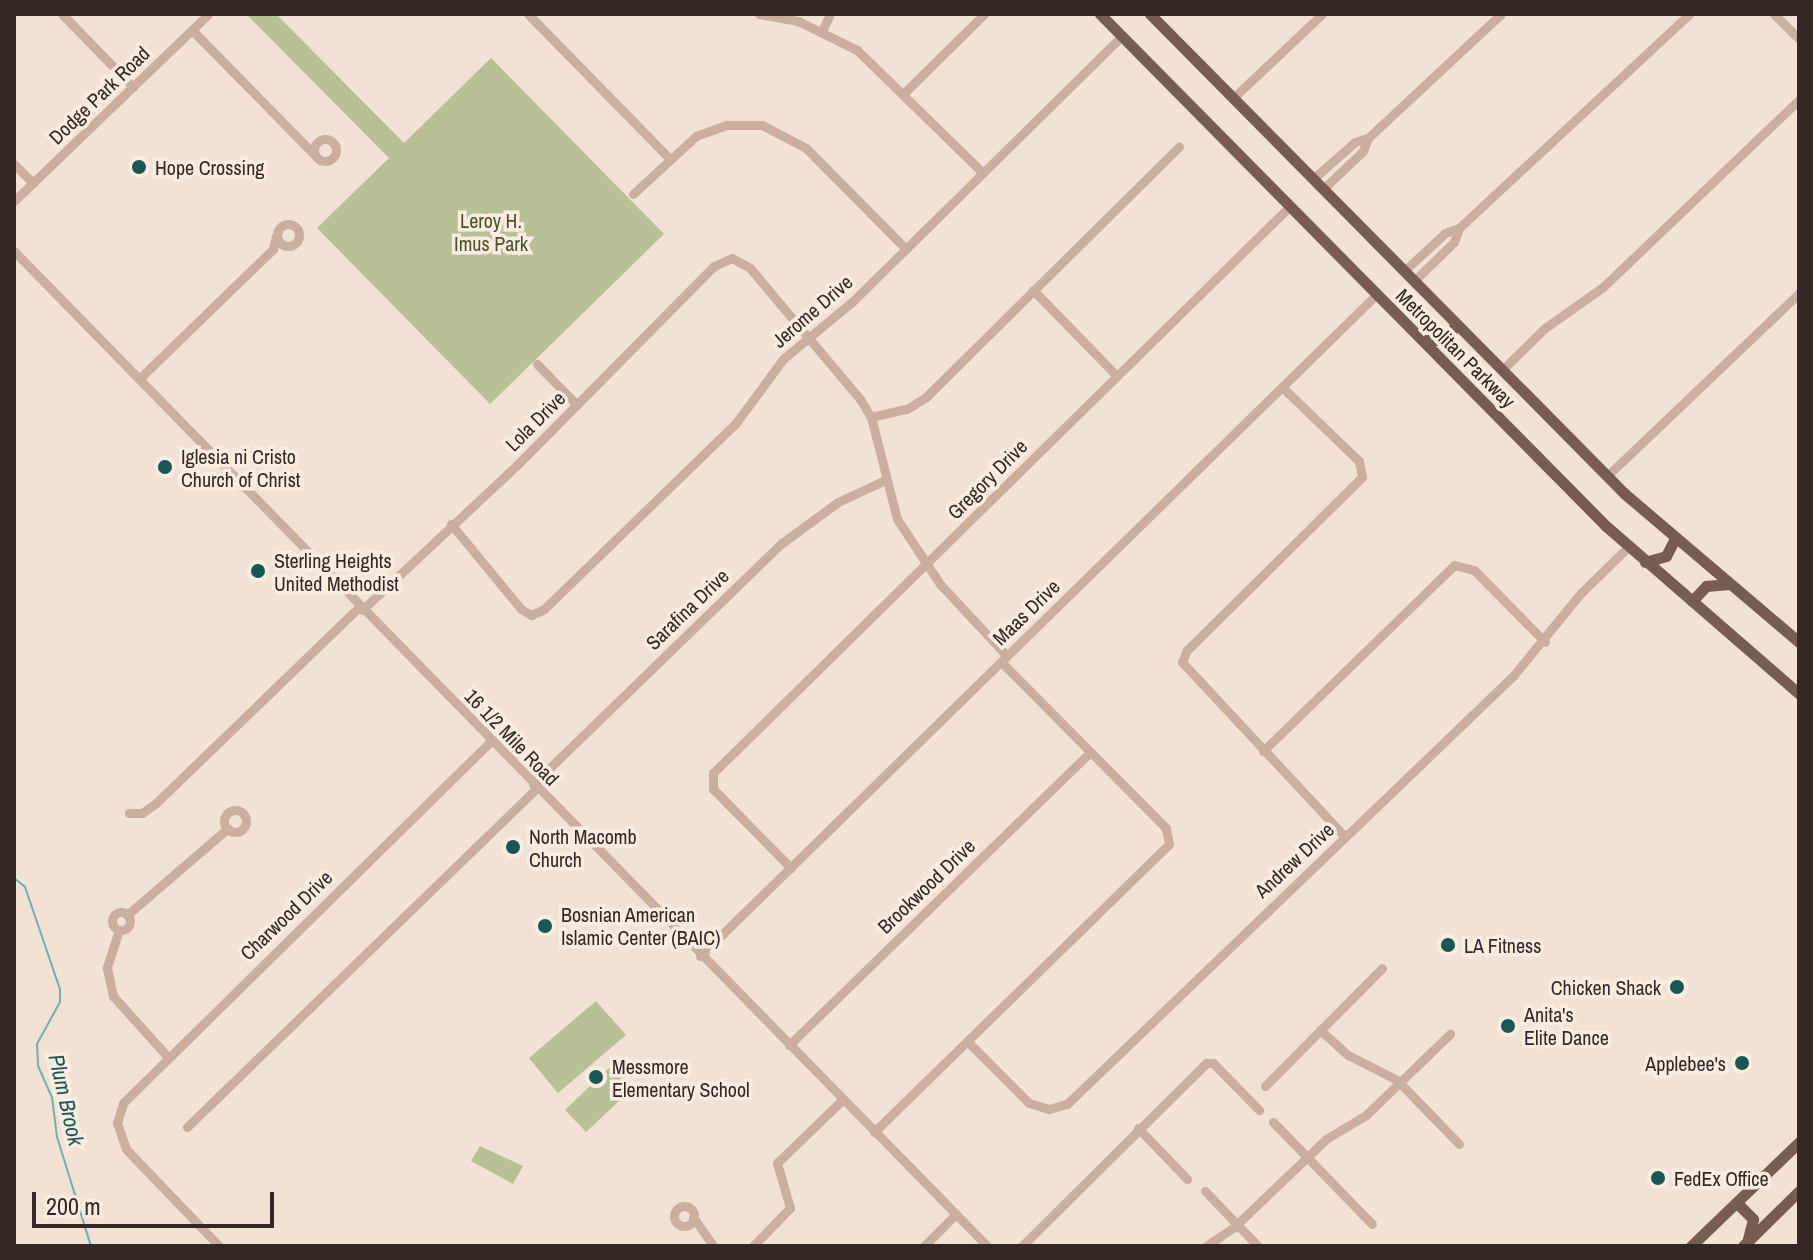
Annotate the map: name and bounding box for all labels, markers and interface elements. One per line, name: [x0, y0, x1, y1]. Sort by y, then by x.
street label: Dodge Park Road: [44, 41, 154, 149]
place label: Hope Crossing: [155, 155, 264, 179]
marker: Hope Crossing: [130, 158, 148, 176]
park label: Leroy H. Imus Park: [454, 208, 528, 255]
street label: Jerome Drive: [767, 270, 857, 352]
street label: Metropolitan Parkway: [1391, 283, 1521, 413]
street label: Lola Drive: [500, 386, 570, 456]
street label: Gregory Drive: [942, 434, 1032, 524]
place label: Iglesia ni Cristo Church of Christ: [181, 444, 300, 491]
marker: Iglesia ni Cristo Church of Christ: [156, 458, 174, 476]
place label: Sterling Heights United Methodist: [274, 548, 399, 595]
marker: Sterling Heights United Methodist: [249, 562, 267, 580]
street label: Sarafina Drive: [641, 564, 733, 654]
street label: Maas Drive: [988, 574, 1064, 650]
street label: 16 1/2 Mile Road: [460, 684, 564, 790]
street label: Andrew Drive: [1249, 817, 1339, 903]
place label: North Macomb Church: [529, 824, 637, 871]
street label: Brookwood Drive: [872, 834, 980, 938]
marker: North Macomb Church: [504, 838, 522, 856]
street label: Charwood Drive: [235, 865, 337, 965]
place label: Bosnian American Islamic Center (BAIC): [561, 902, 720, 949]
marker: Bosnian American Islamic Center (BAIC): [536, 917, 554, 935]
place label: LA Fitness: [1464, 933, 1542, 957]
marker: LA Fitness: [1439, 936, 1457, 954]
place label: Chicken Shack: [1551, 975, 1661, 999]
marker: Chicken Shack: [1668, 978, 1686, 996]
place label: Anita's Elite Dance: [1524, 1002, 1609, 1049]
marker: Anita's Elite Dance: [1499, 1017, 1517, 1035]
place label: Applebee's: [1645, 1051, 1726, 1075]
water label: Plum Brook: [43, 1052, 89, 1148]
place label: Messmore Elementary School: [612, 1054, 750, 1101]
marker: Applebee's: [1733, 1054, 1751, 1072]
marker: Messmore Elementary School: [587, 1068, 605, 1086]
place label: FedEx Office: [1674, 1166, 1769, 1190]
marker: FedEx Office: [1649, 1169, 1667, 1187]
scale bar: [36, 1176, 278, 1226]
text: 200 m: [46, 1190, 101, 1222]

